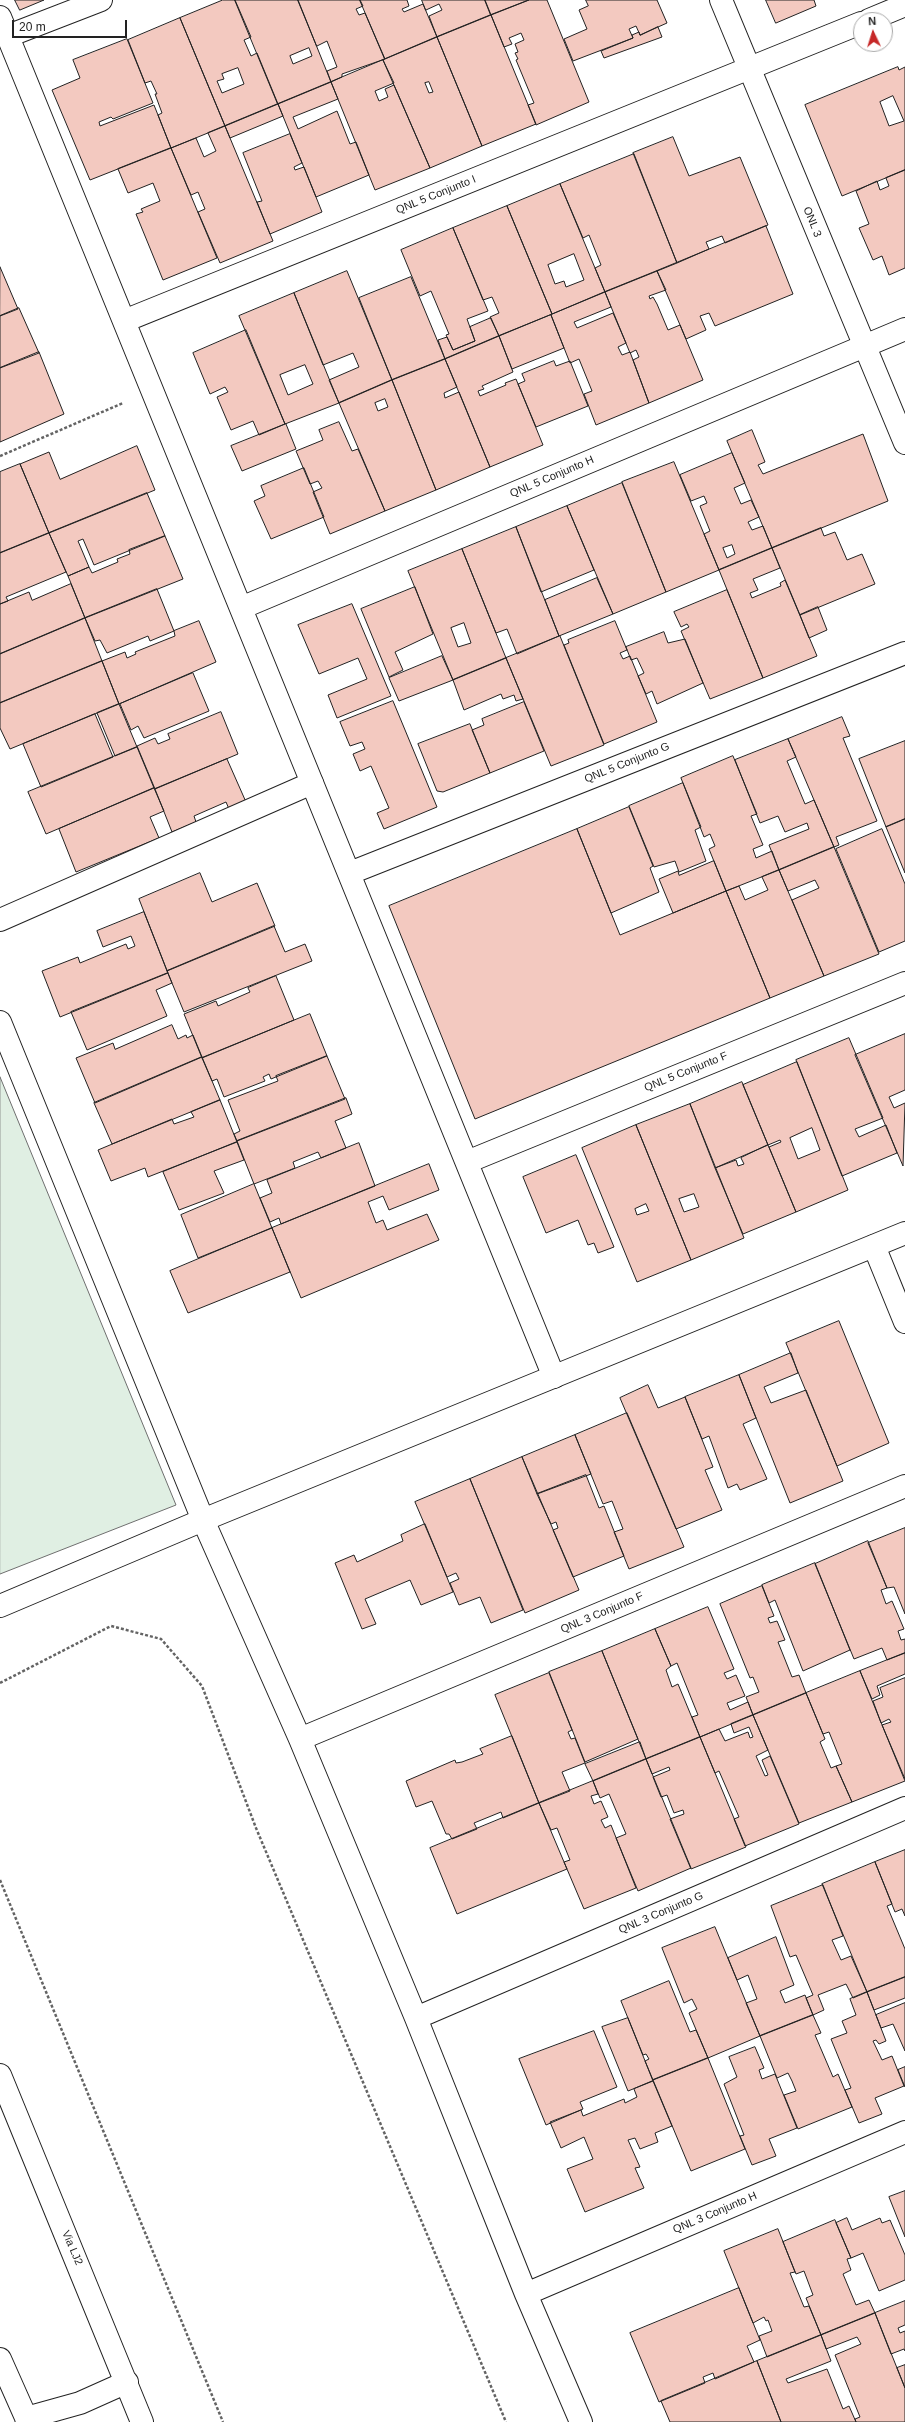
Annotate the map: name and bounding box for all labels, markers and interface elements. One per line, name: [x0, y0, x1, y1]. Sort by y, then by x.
scale bar: [14, 12, 129, 38]
north arrow: [853, 12, 893, 52]
text: N: [868, 15, 877, 27]
text: 20 m: [19, 20, 46, 34]
street label: QNL 5 Conjunto I: [394, 173, 478, 217]
street label: ONL 3: [800, 205, 824, 239]
street label: QNL 5 Conjunto H: [508, 453, 596, 501]
street label: QNL 5 Conjunto G: [583, 740, 671, 786]
street label: QNL 5 Conjunto F: [642, 1049, 730, 1095]
street label: QNL 3 Conjunto F: [559, 1590, 645, 1636]
street label: QNL 3 Conjunto G: [617, 1889, 705, 1937]
street label: QNL 3 Conjunto H: [671, 2189, 759, 2237]
street label: Via LJ2: [59, 2229, 85, 2267]

